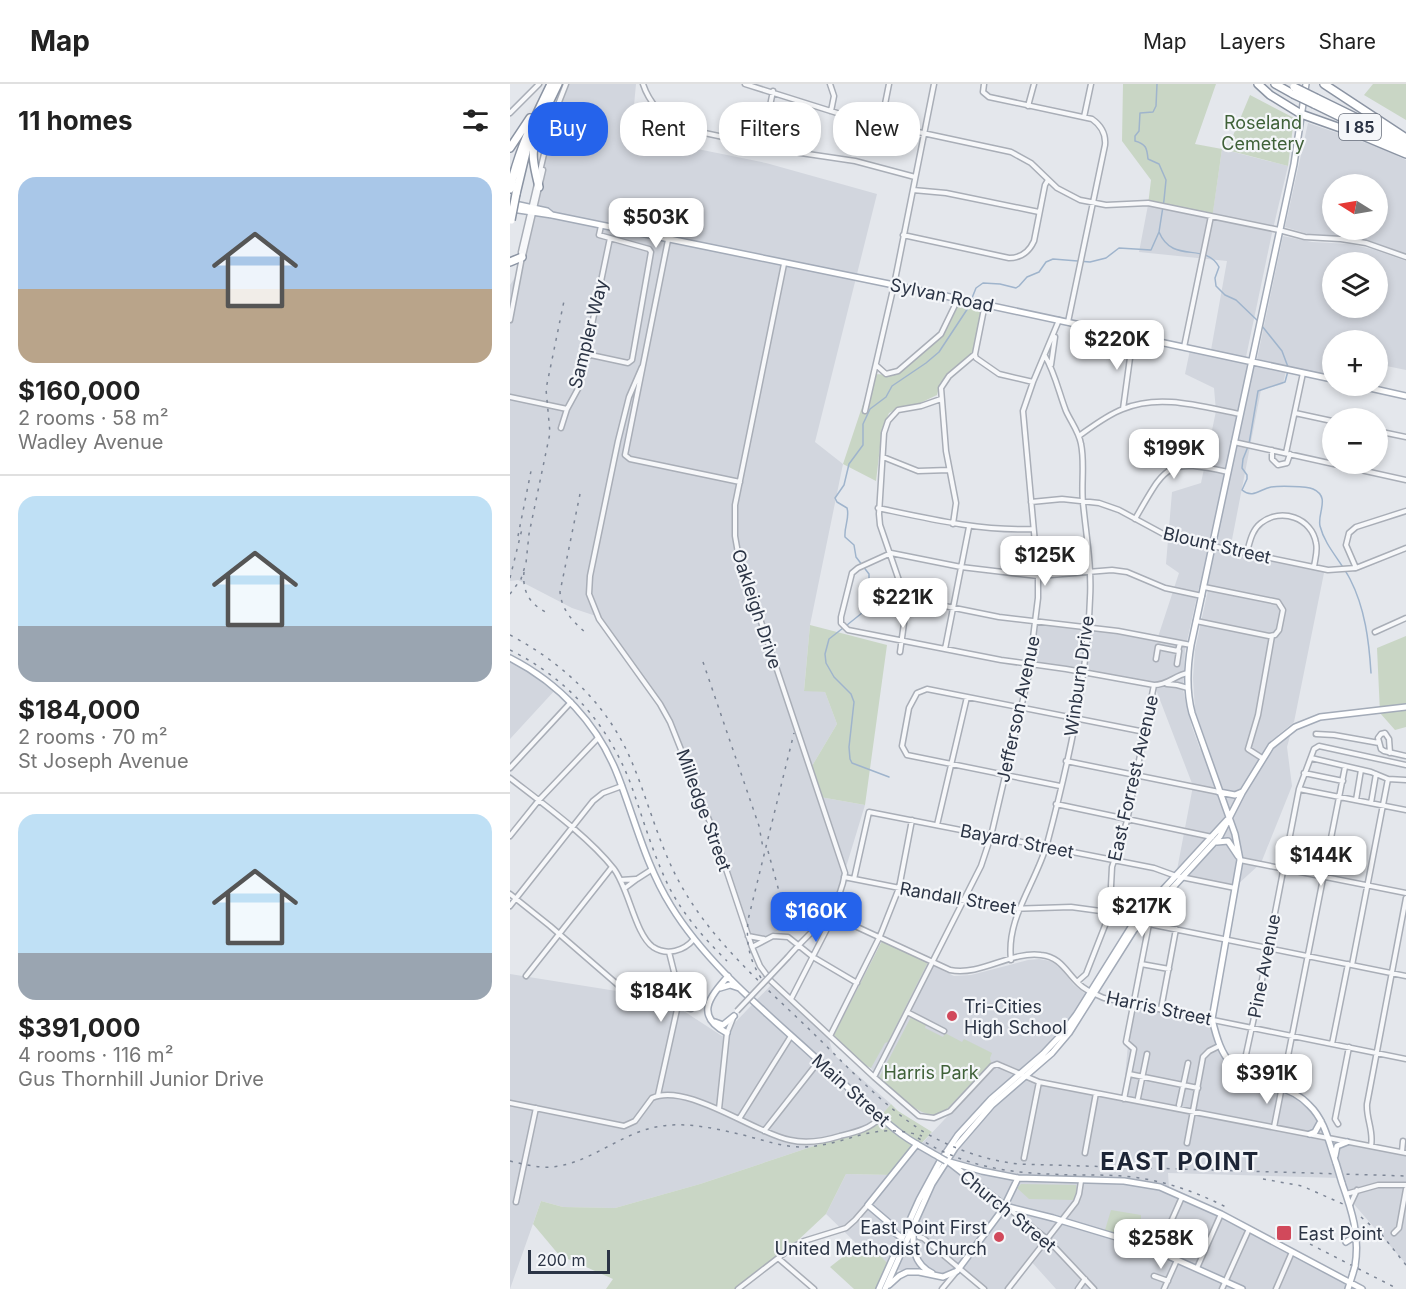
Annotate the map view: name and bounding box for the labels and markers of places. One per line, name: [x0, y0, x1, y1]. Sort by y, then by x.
pin: $503K: [614, 198, 698, 249]
pin: $220K: [1075, 320, 1159, 371]
pin: $199K: [1132, 429, 1216, 480]
pin: $125K: [1003, 536, 1087, 587]
pin: $221K: [861, 578, 945, 629]
pin: $144K: [1279, 836, 1363, 887]
pin: $217K: [1100, 887, 1184, 938]
pin: $160K: [774, 892, 858, 943]
pin: $184K: [619, 972, 703, 1023]
place label: Tri-Cities High School: [964, 996, 1067, 1038]
marker: Tri-Cities High School: [945, 1009, 959, 1023]
pin: $391K: [1225, 1054, 1309, 1105]
place label: East Point First United Methodist Church: [775, 1217, 987, 1259]
pin: $258K: [1119, 1219, 1203, 1270]
place label: East Point: [1298, 1223, 1383, 1244]
marker: East Point: [1275, 1224, 1293, 1242]
marker: East Point First United Methodist Church: [992, 1230, 1006, 1244]

